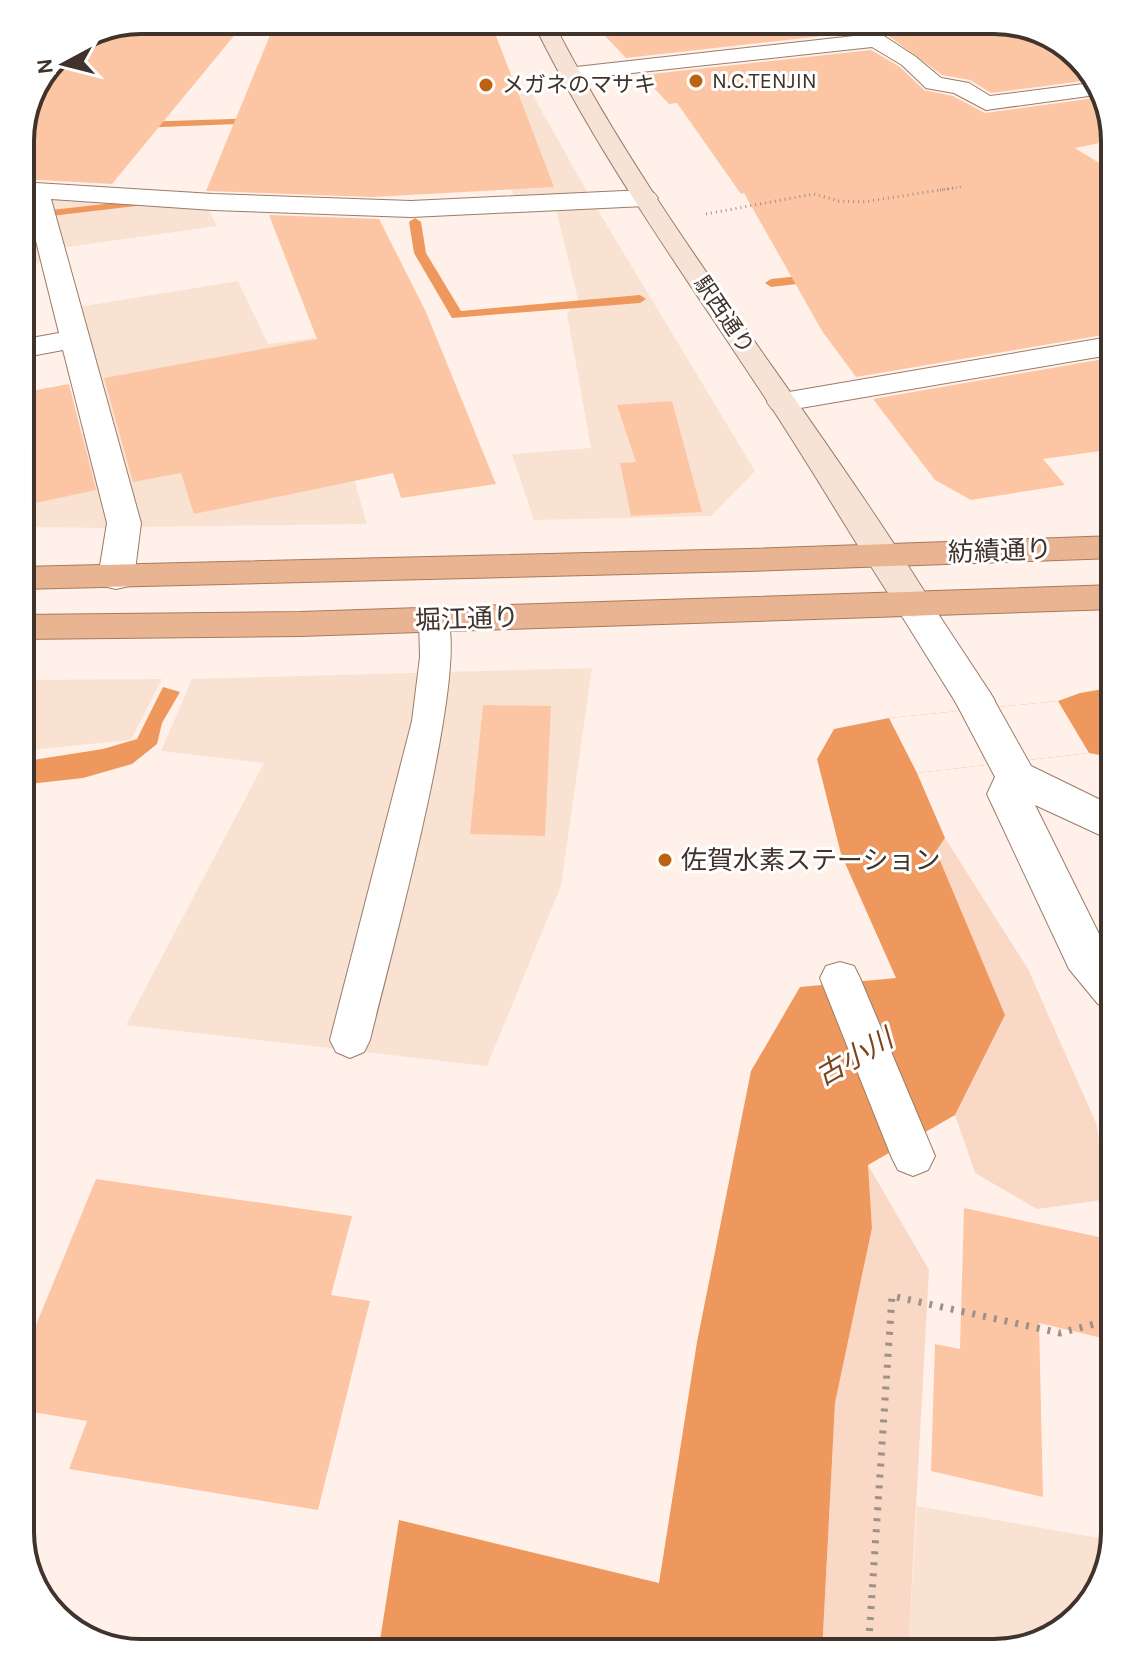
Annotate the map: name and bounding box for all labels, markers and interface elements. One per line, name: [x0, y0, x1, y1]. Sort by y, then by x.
north arrow: [24, 24, 104, 104]
text: N: [31, 57, 59, 76]
place label: N.C.TENJIN: [712, 68, 817, 94]
place label: メガネのマサキ: [502, 72, 656, 98]
marker: N.C.TENJIN: [687, 72, 705, 90]
marker: メガネのマサキ: [477, 76, 495, 94]
street label: 駅西通り: [689, 271, 759, 359]
street label: 紡績通り: [947, 534, 1053, 568]
street label: 堀江通り: [414, 602, 520, 636]
place label: 佐賀水素ステーション: [681, 845, 940, 876]
marker: 佐賀水素ステーション: [656, 851, 674, 869]
water label: 古小川: [809, 1020, 901, 1092]

